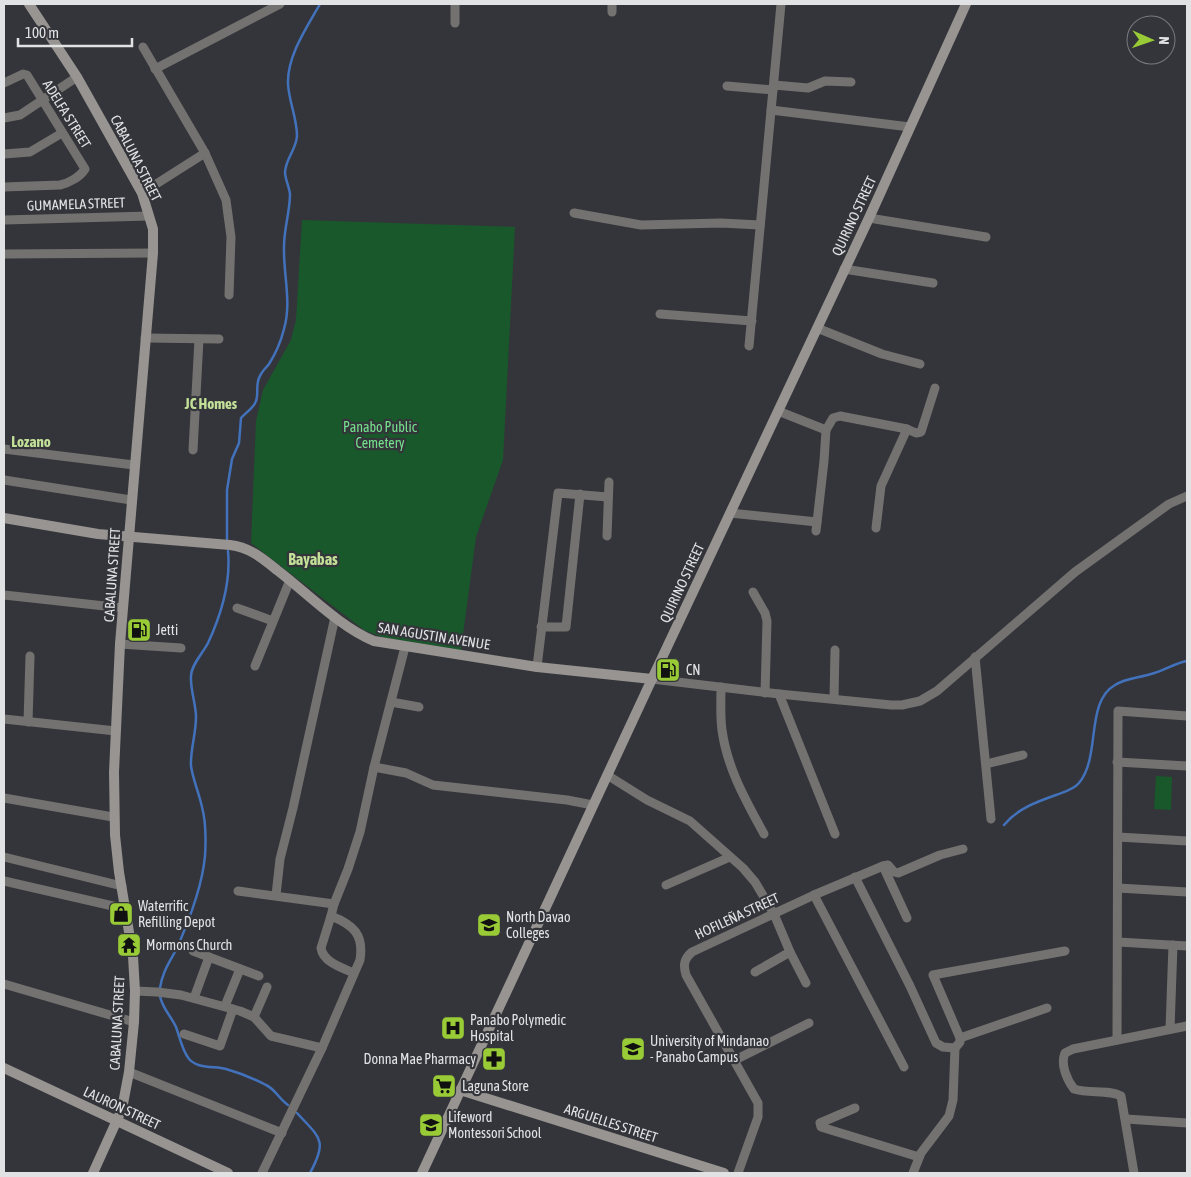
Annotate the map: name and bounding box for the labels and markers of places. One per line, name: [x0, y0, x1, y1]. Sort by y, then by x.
fuel station icon: Jetti: [126, 617, 152, 643]
place label: Jetti: [156, 622, 178, 638]
fuel station icon: CN: [655, 657, 681, 683]
place label: CN: [686, 662, 701, 678]
place label: Waterrific Refilling Depot: [138, 898, 215, 930]
shop icon: Waterrific Refilling Depot: [108, 901, 134, 927]
place label: North Davao Colleges: [506, 909, 571, 941]
school or university icon: North Davao Colleges: [476, 912, 502, 938]
temple icon: Mormons Church: [116, 932, 142, 958]
place label: Mormons Church: [146, 937, 232, 953]
place label: Panabo Polymedic Hospital: [470, 1012, 566, 1044]
hospital icon: Panabo Polymedic Hospital: [440, 1015, 466, 1041]
place label: University of Mindanao - Panabo Campus: [650, 1033, 769, 1065]
school or university icon: University of Mindanao - Panabo Campus: [620, 1036, 646, 1062]
pharmacy icon: Donna Mae Pharmacy: [481, 1046, 507, 1072]
place label: Donna Mae Pharmacy: [364, 1051, 476, 1067]
supermarket icon: Laguna Store: [431, 1073, 457, 1099]
place label: Laguna Store: [462, 1078, 529, 1094]
place label: Lifeword Montessori School: [448, 1109, 542, 1141]
school or university icon: Lifeword Montessori School: [418, 1112, 444, 1138]

